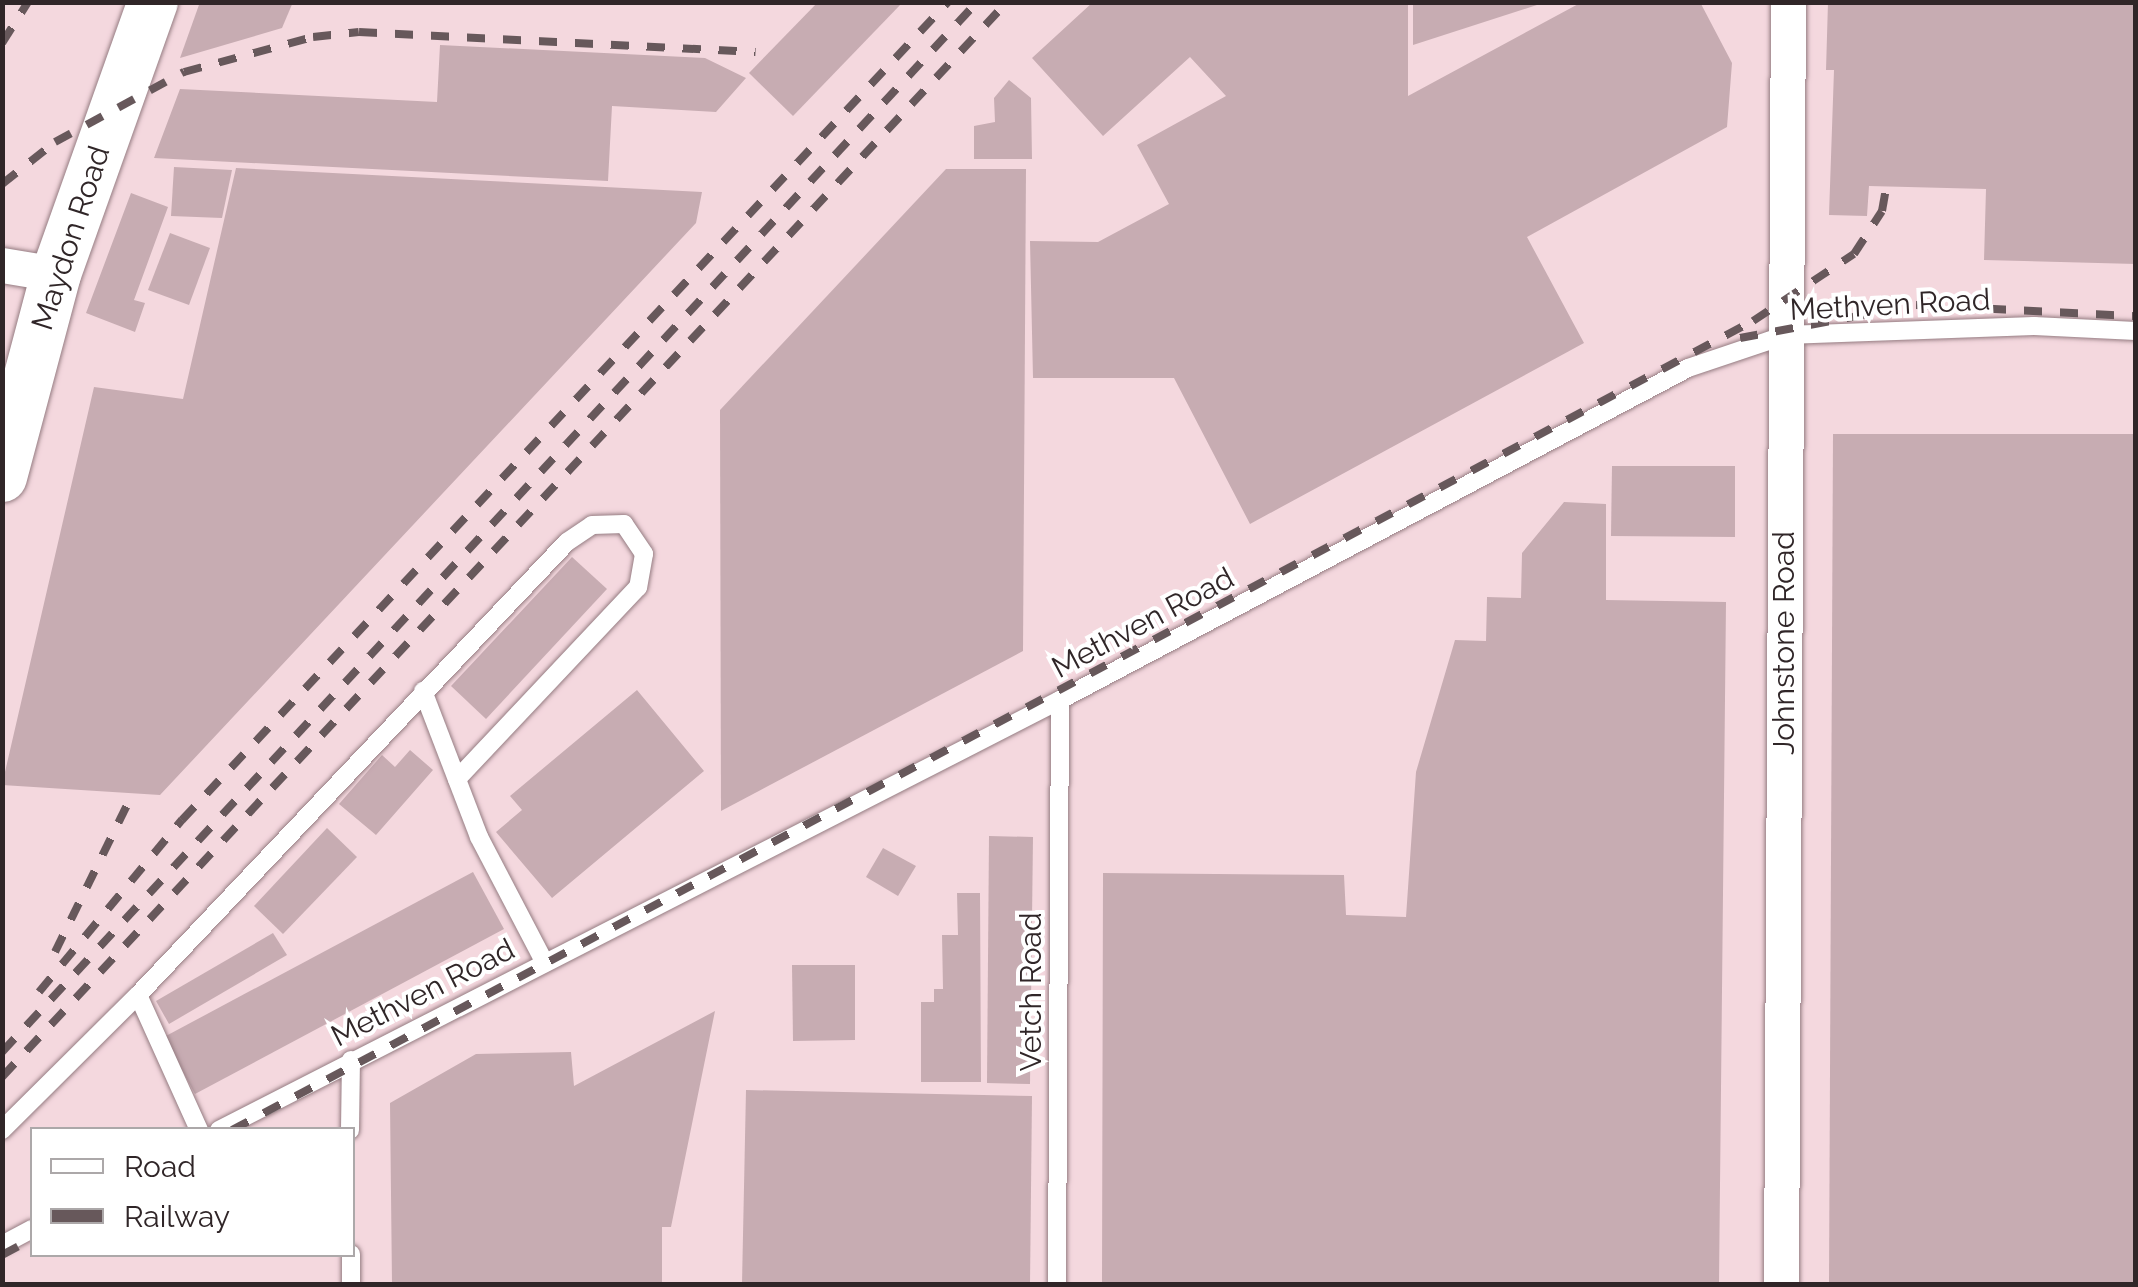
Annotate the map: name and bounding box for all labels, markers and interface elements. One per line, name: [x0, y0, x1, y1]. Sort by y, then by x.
street label: Maydon Road: [24, 141, 118, 335]
street label: Methven Road: [1789, 282, 1991, 328]
street label: Johnstone Road: [1766, 531, 1802, 755]
street label: Methven Road: [1046, 560, 1240, 686]
street label: Vetch Road: [1013, 912, 1049, 1072]
street label: Methven Road: [325, 931, 521, 1055]
legend: [30, 1127, 355, 1257]
text: Road: [124, 1149, 196, 1184]
text: Railway: [124, 1199, 230, 1234]

